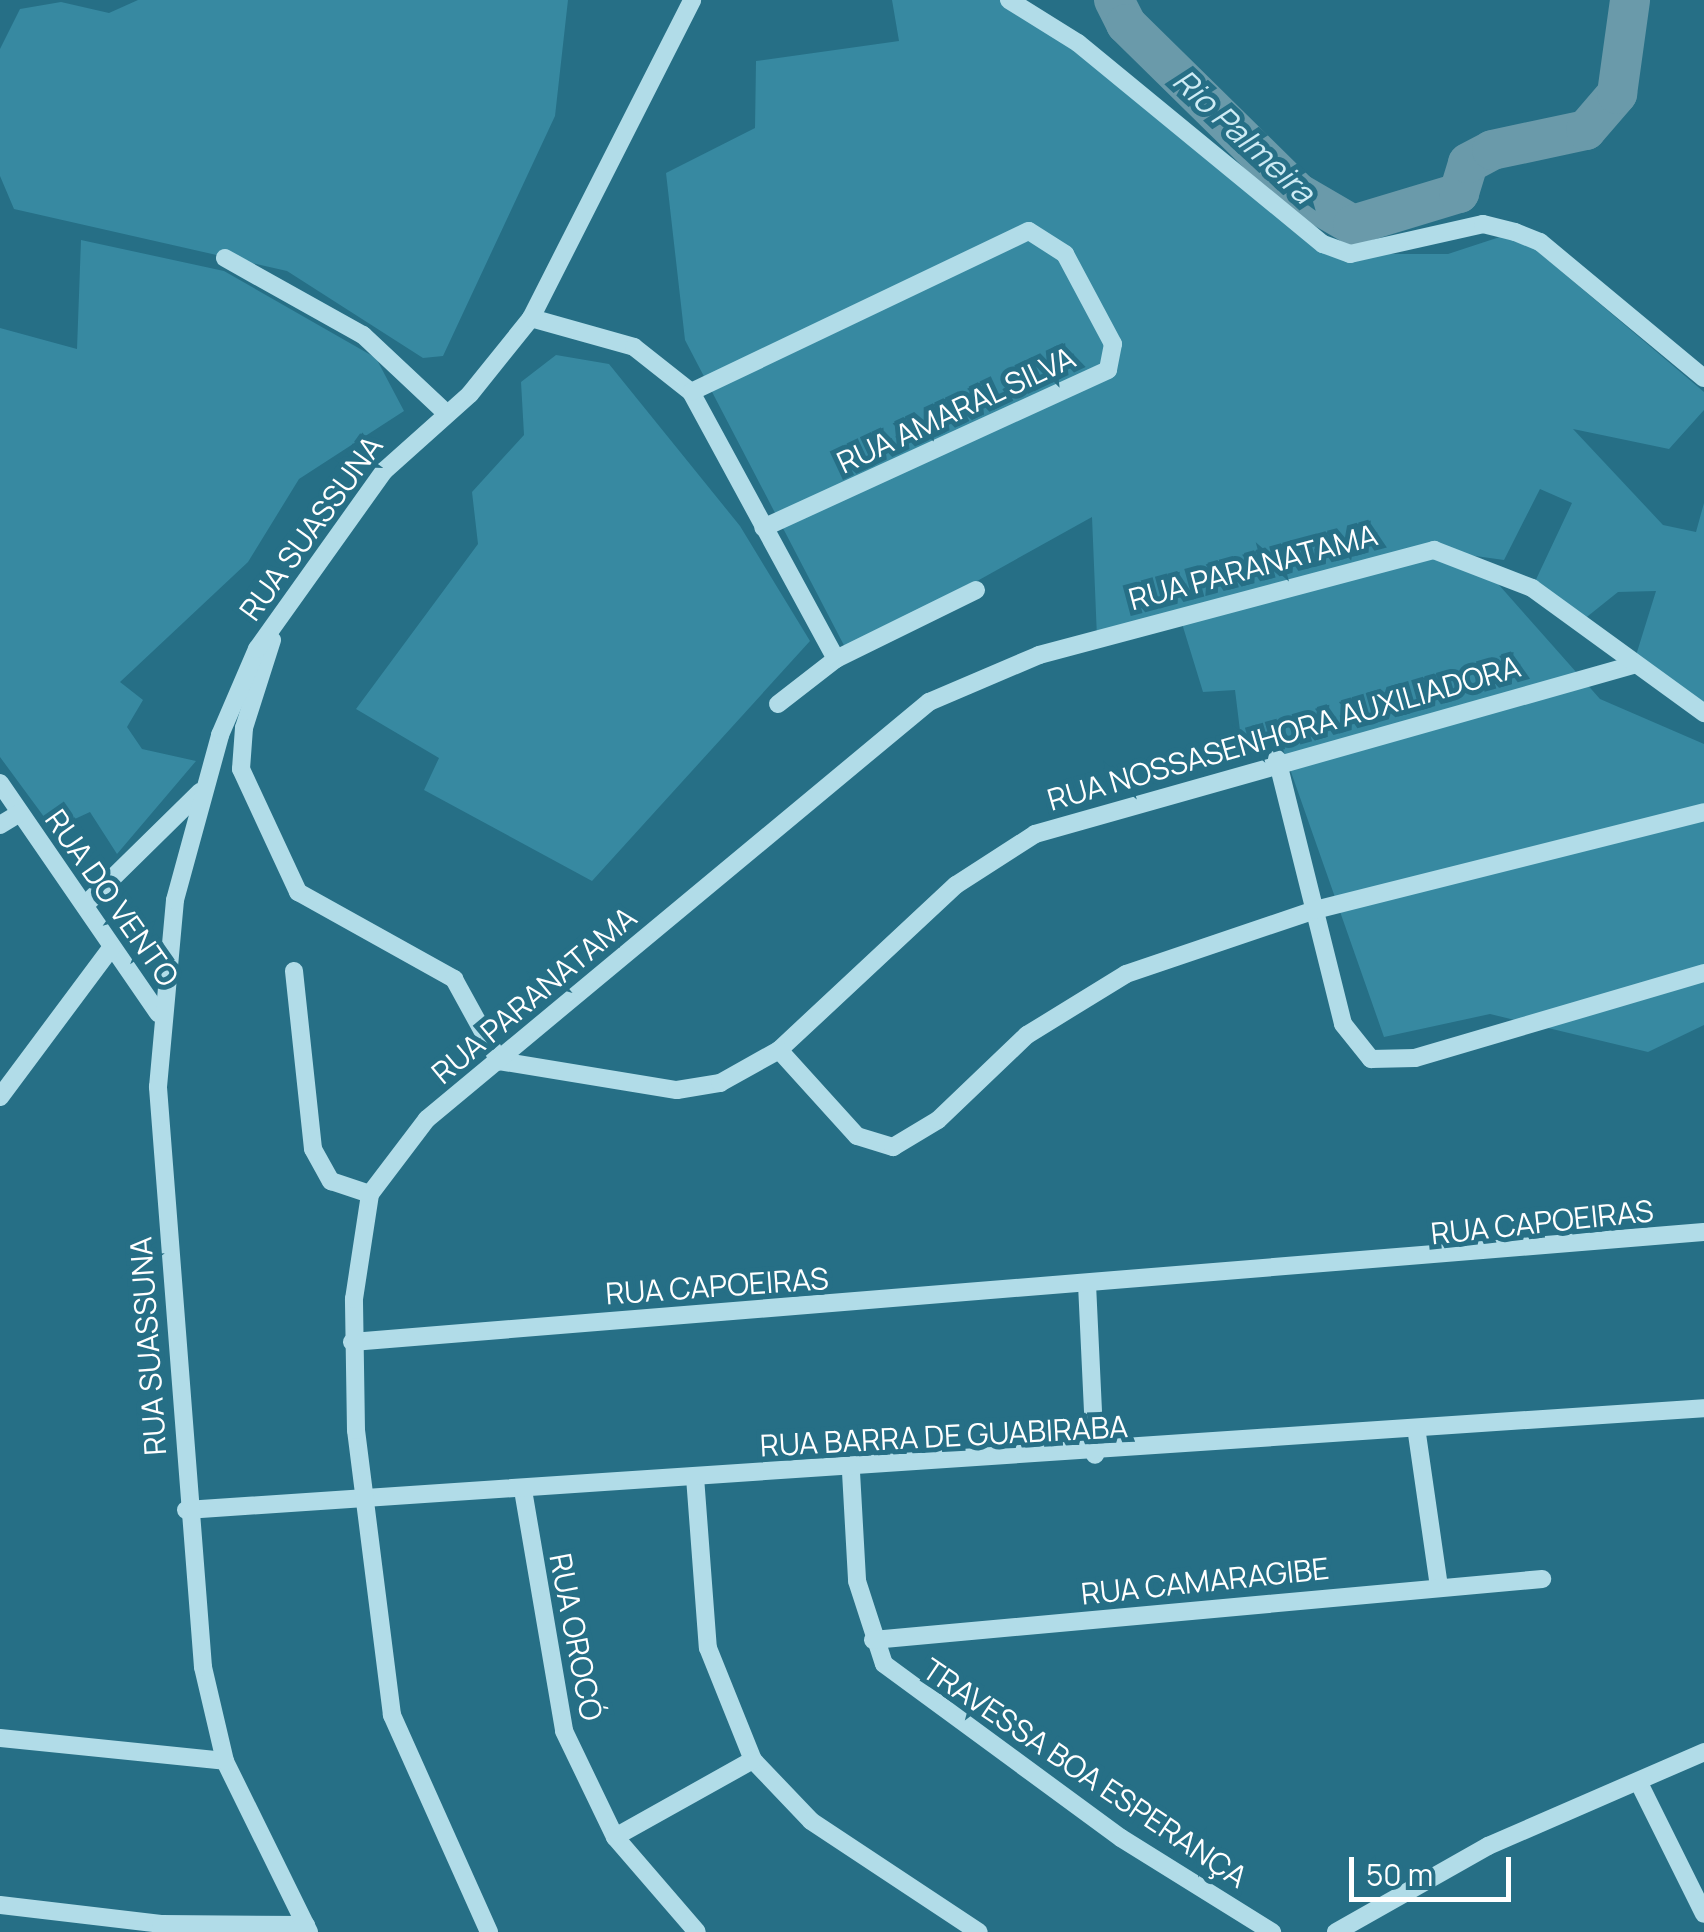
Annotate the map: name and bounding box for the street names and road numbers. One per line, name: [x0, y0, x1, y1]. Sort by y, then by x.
street label: RUA AMARAL SILVA: [831, 339, 1081, 481]
street label: RUA SUASSUNA: [232, 429, 390, 627]
street label: RUA PARANATAMA: [1125, 516, 1381, 618]
street label: RUA NOSSASENHORA AUXILIADORA: [1043, 648, 1525, 818]
street label: RUA DO VENTO: [38, 803, 186, 993]
street label: RUA PARANATAMA: [424, 899, 644, 1091]
street label: RUA CAPOEIRAS: [1429, 1192, 1655, 1252]
street label: RUA SUASSUNA: [122, 1235, 174, 1457]
street label: RUA CAPOEIRAS: [604, 1260, 830, 1312]
street label: RUA BARRA DE GUABIRABA: [759, 1408, 1129, 1464]
street label: RUA OROCÓ: [542, 1550, 610, 1724]
street label: RUA CAMARAGIBE: [1079, 1550, 1331, 1612]
street label: TRAVESSA BOA ESPERANÇA: [916, 1651, 1254, 1895]

